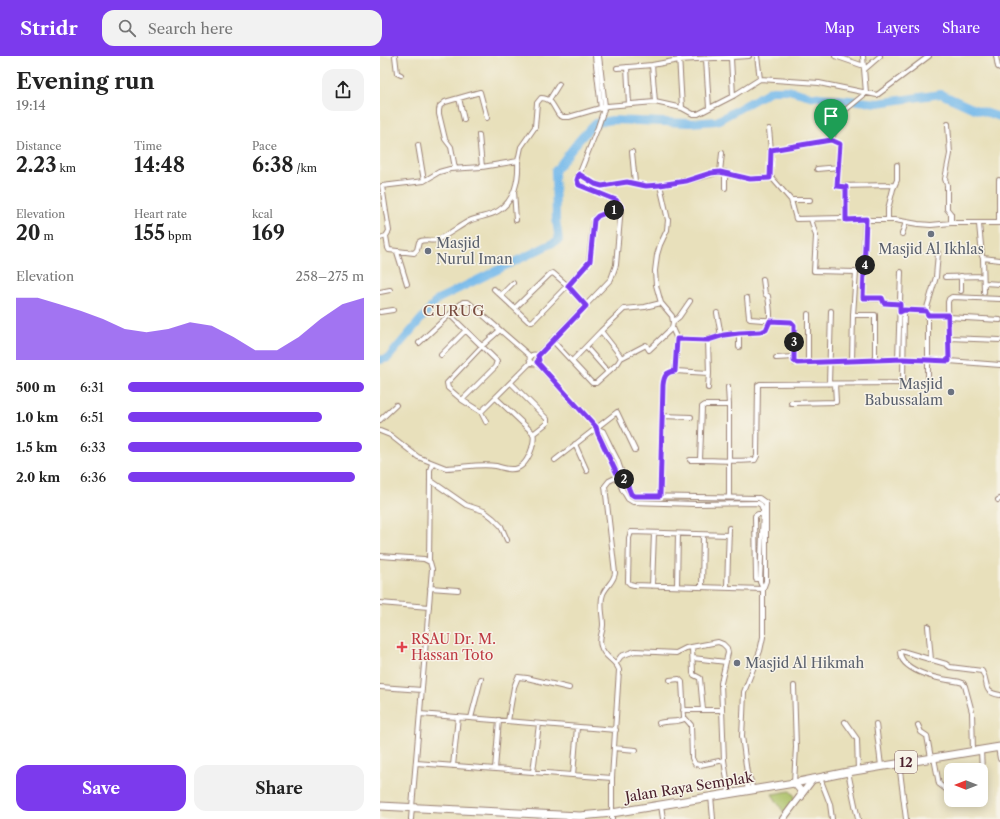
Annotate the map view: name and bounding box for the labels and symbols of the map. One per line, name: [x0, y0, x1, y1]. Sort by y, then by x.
pin: [814, 99, 848, 140]
pin: 1: [604, 200, 624, 220]
marker: Masjid Al Ikhlas: [926, 229, 936, 239]
place label: Masjid Nurul Iman: [436, 234, 513, 268]
place label: Masjid Al Ikhlas: [878, 240, 984, 258]
marker: Masjid Nurul Iman: [423, 246, 433, 256]
pin: 4: [855, 255, 875, 275]
district label: CURUG: [423, 301, 485, 320]
pin: 3: [784, 332, 804, 352]
place label: Masjid Babussalam: [865, 375, 943, 409]
marker: Masjid Babussalam: [946, 387, 956, 397]
pin: 2: [614, 469, 634, 489]
place label: RSAU Dr. M. Hassan Toto: [411, 630, 496, 664]
marker: RSAU Dr. M. Hassan Toto: [396, 641, 408, 653]
place label: Masjid Al Hikmah: [745, 654, 864, 672]
marker: Masjid Al Hikmah: [732, 658, 742, 668]
road number: 12: [895, 751, 917, 773]
north arrow: [944, 763, 988, 807]
street label: Jalan Raya Semplak: [622, 768, 755, 806]

